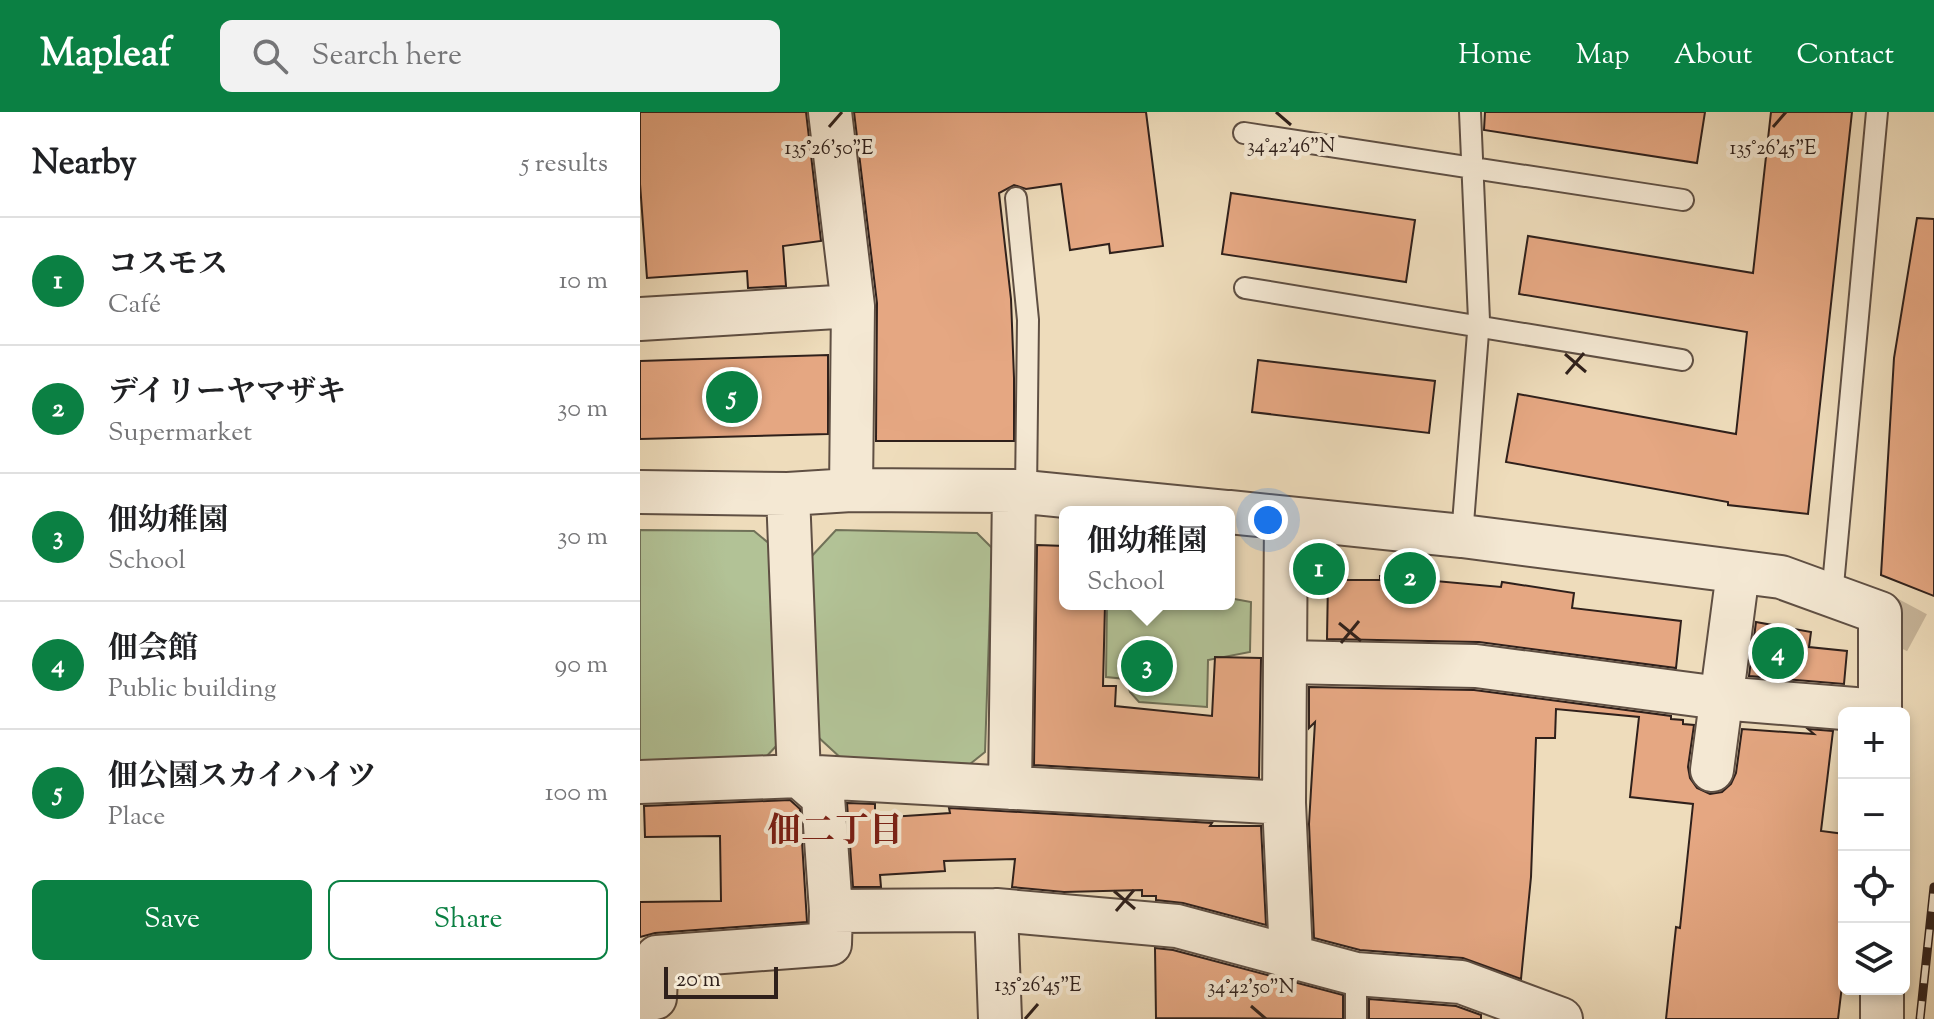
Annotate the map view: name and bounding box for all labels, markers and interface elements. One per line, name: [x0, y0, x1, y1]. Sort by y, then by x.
search box: [220, 20, 780, 92]
text: Mapleaf: [40, 29, 172, 83]
icon: search: [248, 34, 292, 78]
text: Search here: [312, 35, 462, 78]
text: Home: [1458, 36, 1532, 76]
text: Map: [1576, 36, 1630, 76]
text: About: [1674, 36, 1752, 76]
text: Contact: [1796, 36, 1894, 76]
text: 34°42'46"N: [1247, 133, 1335, 162]
text: 135°26'50"E: [785, 135, 873, 164]
text: 135°26'45"E: [1730, 135, 1816, 164]
text: Nearby: [32, 140, 137, 189]
text: 5 results: [520, 146, 608, 183]
text: コスモス: [108, 244, 228, 287]
text: 1: [54, 263, 62, 300]
text: 10 m: [559, 263, 608, 300]
text: Café: [108, 287, 161, 324]
pin: 5: [706, 367, 758, 427]
text: デイリーヤマザキ: [108, 372, 346, 415]
text: 2: [52, 391, 64, 428]
text: 30 m: [557, 391, 608, 428]
text: Supermarket: [108, 415, 252, 452]
text: 佃幼稚園: [108, 500, 228, 543]
your location: [1248, 500, 1288, 540]
popup: [1059, 506, 1235, 610]
text: 3: [53, 519, 63, 556]
text: 30 m: [557, 519, 608, 556]
text: 佃幼稚園: [1087, 521, 1207, 564]
pin: 1: [1293, 539, 1345, 599]
text: School: [108, 543, 186, 580]
pin: 2: [1384, 548, 1436, 608]
text: School: [1087, 564, 1165, 601]
pin: 4: [1752, 623, 1804, 683]
text: 佃会館: [108, 628, 198, 671]
pin: 3: [1121, 636, 1173, 696]
text: 4: [51, 647, 65, 684]
text: 90 m: [555, 647, 608, 684]
text: Public building: [108, 671, 276, 708]
map controls: [1838, 707, 1910, 995]
button: +: [1838, 707, 1910, 779]
text: 佃公園スカイハイツ: [108, 756, 377, 799]
text: 5: [54, 775, 62, 812]
text: 100 m: [545, 775, 608, 812]
button: −: [1838, 779, 1910, 851]
text: Place: [108, 799, 165, 836]
district label: 佃二丁目: [767, 808, 903, 857]
button: locate: [1838, 851, 1910, 923]
button: Save: [32, 880, 312, 960]
button: Share: [328, 880, 608, 960]
button: layers: [1838, 923, 1910, 995]
scale bar: [664, 963, 778, 999]
text: 20 m: [676, 965, 721, 997]
text: 135°26'45"E: [995, 972, 1081, 1001]
text: 34°42'50"N: [1207, 974, 1295, 1003]

